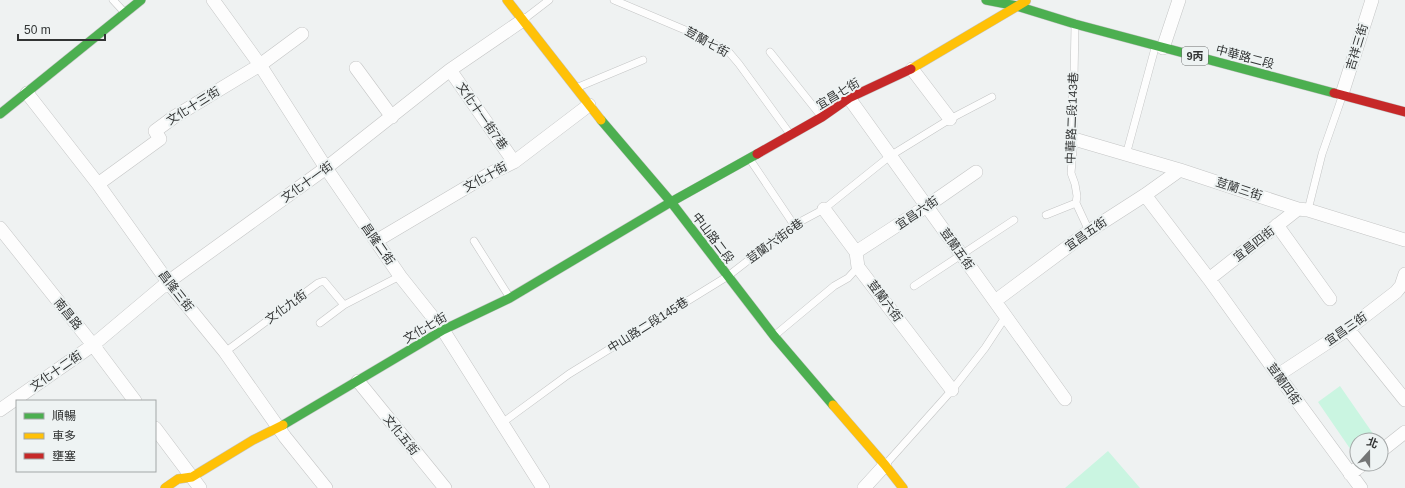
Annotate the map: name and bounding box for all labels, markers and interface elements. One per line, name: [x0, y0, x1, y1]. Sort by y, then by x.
scale bar: [18, 16, 105, 42]
street label: 吉祥三街: [1343, 22, 1371, 72]
text: 50 m: [24, 23, 51, 37]
street label: 荳蘭七街: [683, 24, 731, 60]
street label: 中華路二段: [1214, 42, 1276, 72]
road number: 9丙: [1182, 47, 1208, 65]
street label: 中華路二段143巷: [1063, 72, 1081, 164]
street label: 宜昌七街: [814, 76, 862, 112]
street label: 文化十一街7巷: [454, 80, 510, 152]
street label: 文化十三街: [164, 84, 222, 128]
street label: 文化十一街: [279, 159, 335, 205]
street label: 文化十街: [461, 159, 509, 195]
street label: 荳蘭三街: [1214, 175, 1264, 203]
street label: 宜昌六街: [893, 194, 941, 232]
street label: 中山路二段: [689, 210, 737, 266]
street label: 宜昌五街: [1062, 214, 1110, 254]
street label: 荳蘭六街6巷: [744, 216, 806, 266]
street label: 昌隆二街: [358, 220, 398, 268]
street label: 宜昌四街: [1231, 224, 1277, 264]
street label: 荳蘭五街: [937, 225, 977, 273]
street label: 昌隆三街: [156, 268, 196, 314]
street label: 荳蘭六街: [865, 278, 905, 324]
street label: 文化九街: [262, 287, 310, 327]
street label: 中山路二段145巷: [605, 295, 691, 355]
street label: 南昌路: [51, 296, 85, 332]
street label: 宜昌三街: [1322, 309, 1370, 349]
street label: 文化七街: [401, 310, 449, 346]
street label: 文化十二街: [27, 348, 85, 394]
street label: 荳蘭四街: [1264, 360, 1304, 408]
legend: [16, 400, 156, 472]
text: 順暢: [52, 409, 76, 423]
street label: 文化五街: [380, 412, 422, 458]
text: 車多: [52, 429, 76, 443]
north arrow: [1349, 432, 1389, 472]
text: 北: [1365, 435, 1380, 450]
text: 壅塞: [52, 449, 76, 463]

